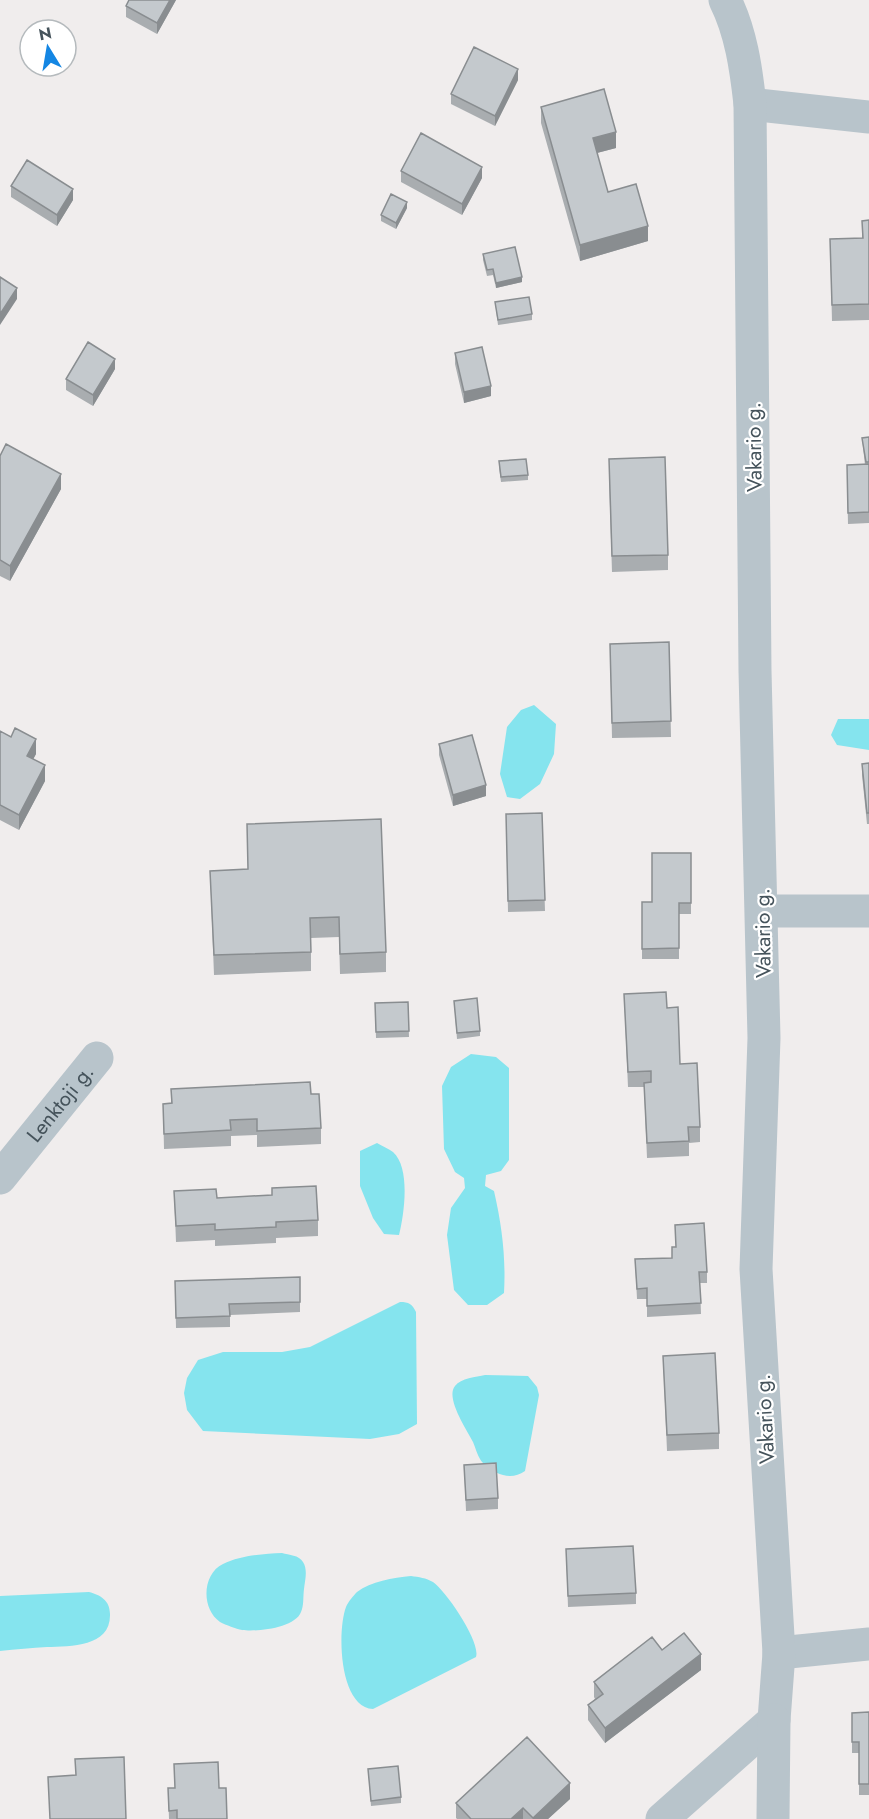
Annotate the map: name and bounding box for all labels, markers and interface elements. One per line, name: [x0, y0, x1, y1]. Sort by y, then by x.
north arrow: [18, 18, 78, 78]
text: N: [37, 21, 54, 46]
street label: Vakario g.: [738, 402, 770, 492]
street label: Vakario g.: [747, 888, 779, 978]
street label: Lenktoji g.: [20, 1058, 101, 1149]
street label: Vakario g.: [748, 1373, 782, 1465]

